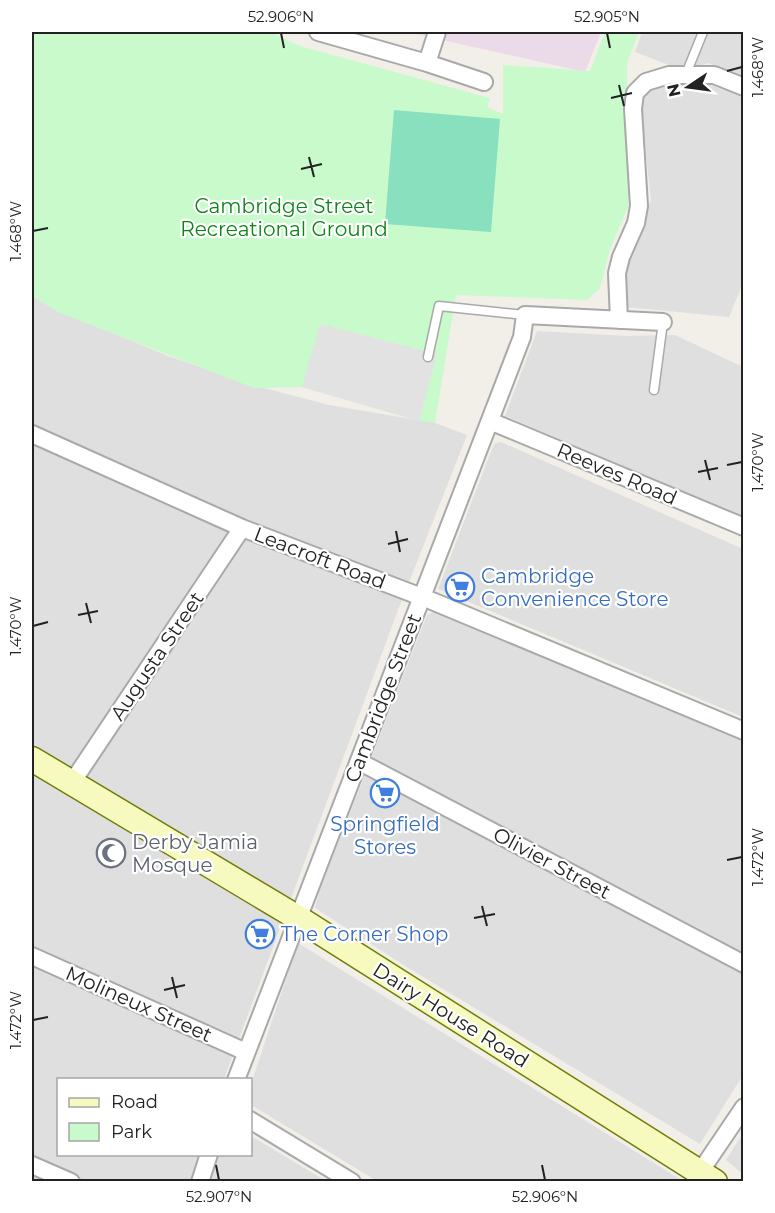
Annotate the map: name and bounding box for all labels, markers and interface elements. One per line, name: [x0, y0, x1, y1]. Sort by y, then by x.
text: 52.906°N: [248, 7, 314, 26]
text: 52.905°N: [574, 7, 640, 26]
text: 1.468°W: [748, 36, 767, 97]
north arrow: [658, 57, 718, 117]
text: N: [663, 82, 685, 99]
park label: Cambridge Street Recreational Ground: [180, 194, 388, 241]
text: 1.468°W: [6, 200, 25, 261]
text: 1.470°W: [748, 432, 767, 492]
street label: Reeves Road: [553, 438, 681, 510]
street label: Leacroft Road: [251, 522, 389, 594]
place label: Cambridge Convenience Store: [481, 564, 669, 611]
supermarket icon: Cambridge Convenience Store: [444, 571, 476, 603]
street label: Augusta Street: [105, 587, 209, 725]
text: 1.470°W: [6, 596, 25, 656]
street label: Cambridge Street: [340, 610, 426, 786]
supermarket icon: Springfield Stores: [369, 777, 401, 809]
place label: Springfield Stores: [330, 812, 440, 859]
street label: Olivier Street: [489, 822, 615, 904]
text: 1.472°W: [748, 828, 767, 886]
place label: Derby Jamia Mosque: [132, 830, 258, 877]
mosque icon: Derby Jamia Mosque: [95, 837, 127, 869]
supermarket icon: The Corner Shop: [244, 918, 276, 950]
place label: The Corner Shop: [281, 922, 448, 946]
street label: Dairy House Road: [369, 957, 533, 1073]
street label: Molineux Street: [62, 961, 216, 1047]
text: 1.472°W: [6, 991, 25, 1049]
legend: [57, 1078, 252, 1156]
text: Road: [111, 1091, 158, 1113]
text: Park: [111, 1121, 152, 1143]
text: 52.907°N: [186, 1187, 252, 1206]
text: 52.906°N: [512, 1187, 578, 1206]

